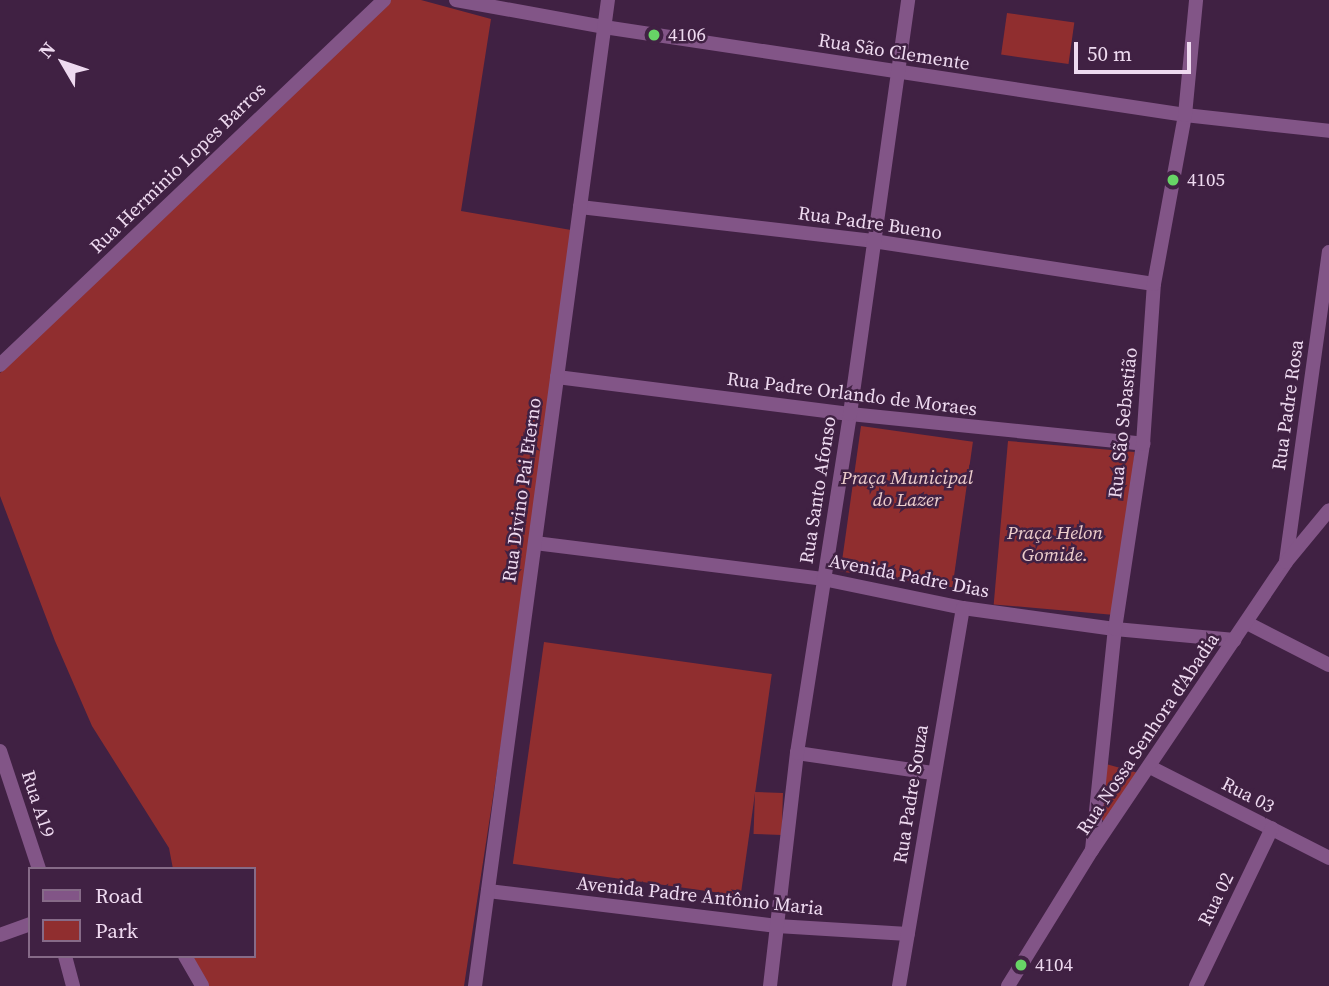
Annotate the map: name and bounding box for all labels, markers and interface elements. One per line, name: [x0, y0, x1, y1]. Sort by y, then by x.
place label: 4106: [668, 24, 706, 46]
marker: 4106: [646, 27, 662, 43]
north arrow: [28, 28, 98, 98]
scale bar: [1077, 28, 1194, 72]
street label: Rua São Clemente: [817, 29, 971, 75]
text: N: [32, 36, 61, 63]
text: 50 m: [1087, 39, 1132, 68]
street label: Rua Herminio Lopes Barros: [85, 78, 271, 258]
place label: 4105: [1187, 169, 1225, 191]
marker: 4105: [1165, 172, 1181, 188]
street label: Rua Padre Bueno: [797, 202, 943, 244]
street label: Rua Padre Rosa: [1268, 338, 1308, 472]
street label: Rua São Sebastião: [1104, 346, 1142, 500]
street label: Rua Padre Orlando de Moraes: [726, 367, 978, 421]
street label: Rua Divino Pai Eterno: [498, 396, 546, 584]
street label: Rua Santo Afonso: [795, 415, 841, 565]
park label: Praça Municipal do Lazer: [841, 467, 973, 511]
park label: Praça Helon Gomide.: [1007, 522, 1103, 566]
street label: Avenida Padre Dias: [827, 549, 991, 603]
street label: Rua Nossa Senhora d'Abadia: [1072, 629, 1224, 839]
street label: Rua Padre Souza: [889, 723, 933, 865]
street label: Rua A19: [17, 768, 59, 840]
street label: Rua 03: [1218, 772, 1278, 818]
legend: [28, 867, 256, 958]
street label: Rua 02: [1193, 869, 1239, 929]
street label: Avenida Padre Antônio Maria: [575, 872, 825, 920]
text: Road: [95, 881, 143, 910]
text: Park: [95, 916, 138, 945]
place label: 4104: [1035, 954, 1073, 976]
marker: 4104: [1013, 957, 1029, 973]

